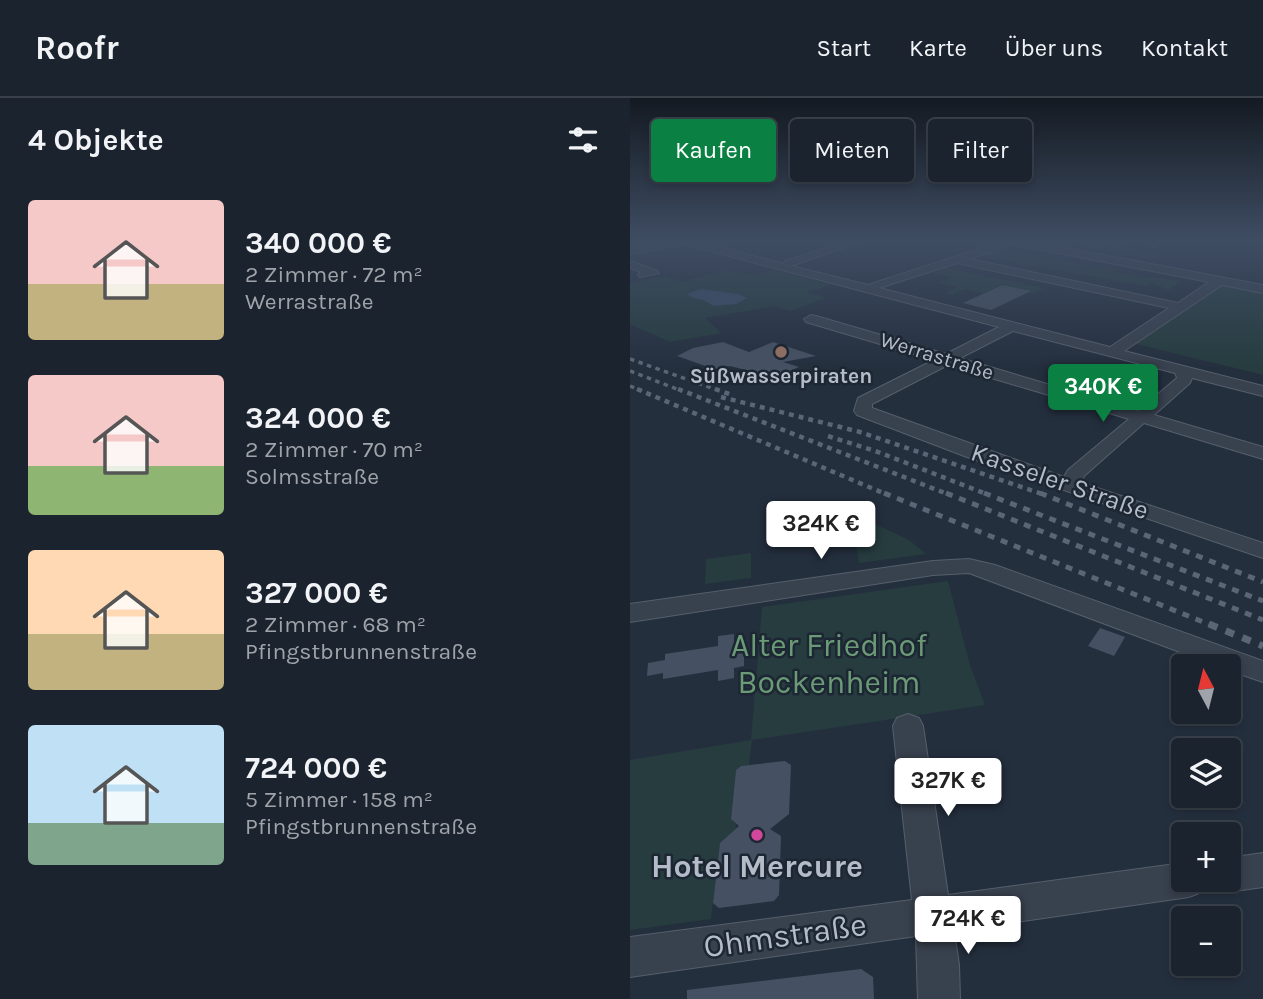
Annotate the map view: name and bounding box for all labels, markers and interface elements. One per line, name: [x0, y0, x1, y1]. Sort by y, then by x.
text: Roofr: [35, 29, 119, 67]
text: Start: [817, 34, 871, 62]
text: Karte: [909, 34, 967, 62]
text: Über uns: [1005, 34, 1103, 62]
text: Kontakt: [1141, 34, 1228, 62]
chip: Kaufen: [651, 119, 776, 182]
chip: Mieten: [790, 119, 914, 182]
chip: Filter: [928, 119, 1032, 182]
icon: filters: [564, 121, 602, 159]
text: 4 Objekte: [28, 122, 164, 158]
text: 340 000 €: [245, 225, 392, 261]
icon: home: [84, 228, 168, 312]
text: 2 Zimmer · 72 m²: [245, 261, 423, 288]
text: Werrastraße: [245, 288, 374, 315]
street label: Werrastraße: [877, 327, 997, 385]
marker: Süßwasserpiraten: [773, 344, 789, 360]
place label: Süßwasserpiraten: [690, 364, 872, 388]
pin: 340K €: [1046, 364, 1160, 424]
text: 340K €: [1064, 373, 1142, 400]
text: 324 000 €: [245, 400, 391, 436]
icon: home: [84, 403, 168, 487]
text: 2 Zimmer · 70 m²: [245, 436, 423, 463]
street label: Kasseler Straße: [967, 437, 1153, 526]
text: Solmsstraße: [245, 463, 379, 490]
pin: 324K €: [764, 502, 878, 561]
text: 324K €: [782, 510, 860, 537]
text: 327 000 €: [245, 575, 388, 611]
icon: home: [84, 578, 168, 662]
text: 2 Zimmer · 68 m²: [245, 611, 426, 638]
park label: Alter Friedhof Bockenheim: [731, 627, 928, 701]
text: Pfingstbrunnenstraße: [245, 638, 477, 665]
north arrow: [1171, 654, 1241, 724]
map controls: [1171, 654, 1241, 976]
button: layers: [1171, 738, 1241, 808]
text: 724 000 €: [245, 750, 387, 786]
icon: home: [84, 753, 168, 837]
pin: 327K €: [891, 758, 1005, 818]
text: 327K €: [910, 767, 986, 794]
text: 5 Zimmer · 158 m²: [245, 786, 433, 813]
text: Pfingstbrunnenstraße: [245, 813, 477, 840]
button: +: [1171, 822, 1241, 892]
marker: Hotel Mercure: [749, 827, 765, 843]
place label: Hotel Mercure: [651, 848, 863, 885]
pin: 724K €: [911, 896, 1025, 956]
text: 724K €: [931, 905, 1005, 932]
street label: Ohmstraße: [701, 906, 869, 965]
button: −: [1171, 906, 1241, 976]

